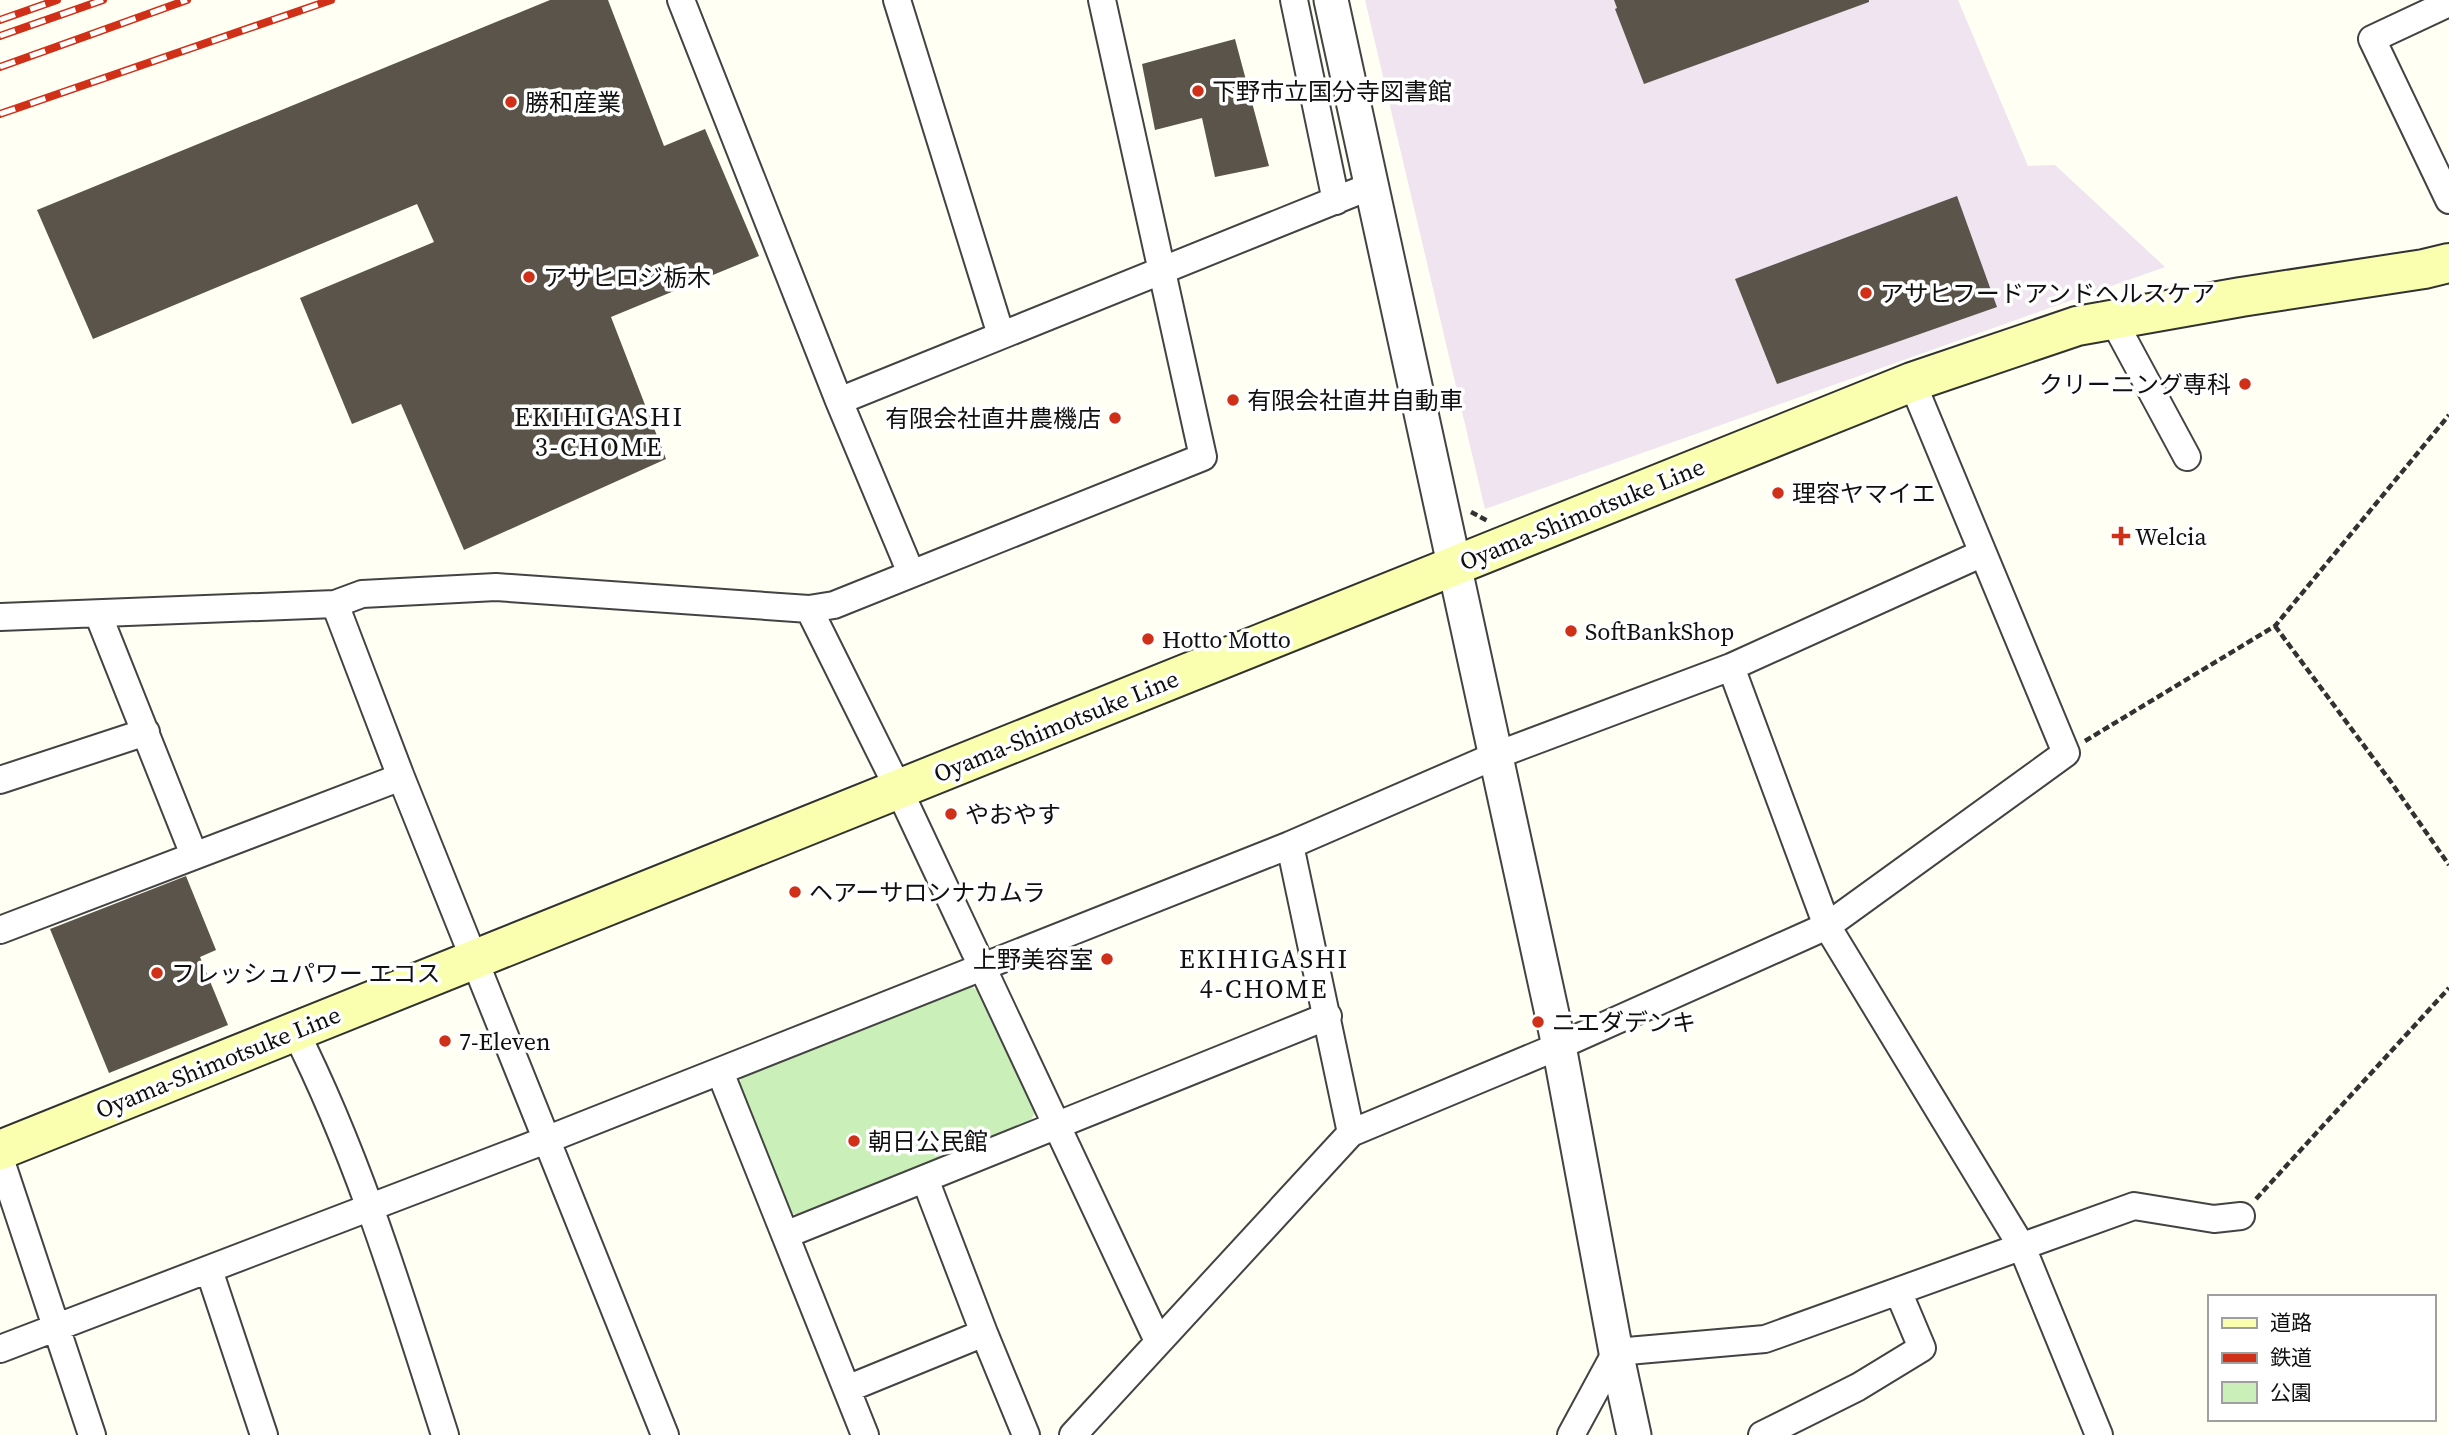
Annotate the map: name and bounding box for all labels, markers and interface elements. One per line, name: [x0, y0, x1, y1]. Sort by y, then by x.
place label: 下野市立国分寺図書館: [1212, 75, 1452, 108]
marker: 下野市立国分寺図書館: [1190, 83, 1206, 99]
place label: 勝和産業: [525, 86, 621, 119]
marker: 勝和産業: [503, 94, 519, 110]
place label: アサヒロジ栃木: [543, 261, 711, 294]
marker: アサヒロジ栃木: [521, 269, 537, 285]
place label: アサヒフードアンドヘルスケア: [1880, 277, 2215, 310]
marker: アサヒフードアンドヘルスケア: [1858, 285, 1874, 301]
place label: クリーニング専科: [2039, 368, 2231, 401]
marker: クリーニング専科: [2237, 376, 2253, 392]
place label: 有限会社直井自動車: [1247, 384, 1463, 417]
marker: 有限会社直井自動車: [1225, 392, 1241, 408]
district label: EKIHIGASHI 3-CHOME: [514, 399, 684, 465]
place label: 有限会社直井農機店: [885, 402, 1101, 435]
marker: 有限会社直井農機店: [1107, 410, 1123, 426]
street label: Oyama-Shimotsuke Line: [1455, 450, 1709, 578]
place label: 理容ヤマイエ: [1792, 477, 1936, 510]
marker: 理容ヤマイエ: [1770, 485, 1786, 501]
place label: Welcia: [2135, 520, 2207, 553]
marker: Welcia: [2113, 528, 2129, 544]
place label: SoftBankShop: [1585, 615, 1734, 648]
place label: Hotto Motto: [1162, 623, 1291, 656]
marker: SoftBankShop: [1563, 623, 1579, 639]
marker: Hotto Motto: [1140, 631, 1156, 647]
street label: Oyama-Shimotsuke Line: [929, 662, 1183, 790]
place label: やおやす: [965, 798, 1061, 831]
marker: やおやす: [943, 806, 959, 822]
place label: ヘアーサロンナカムラ: [809, 876, 1046, 909]
marker: ヘアーサロンナカムラ: [787, 884, 803, 900]
district label: EKIHIGASHI 4-CHOME: [1179, 941, 1349, 1007]
place label: 上野美容室: [973, 943, 1093, 976]
marker: 上野美容室: [1099, 951, 1115, 967]
place label: フレッシュパワー エコス: [171, 957, 441, 990]
marker: フレッシュパワー エコス: [149, 965, 165, 981]
street label: Oyama-Shimotsuke Line: [91, 998, 345, 1126]
place label: ニエダデンキ: [1552, 1006, 1696, 1039]
marker: ニエダデンキ: [1530, 1014, 1546, 1030]
place label: 7-Eleven: [459, 1025, 551, 1058]
marker: 7-Eleven: [437, 1033, 453, 1049]
place label: 朝日公民館: [868, 1125, 988, 1158]
marker: 朝日公民館: [846, 1133, 862, 1149]
legend: [2208, 1295, 2435, 1421]
text: 道路: [2270, 1308, 2312, 1337]
text: 鉄道: [2270, 1343, 2312, 1372]
text: 公園: [2270, 1378, 2312, 1407]

